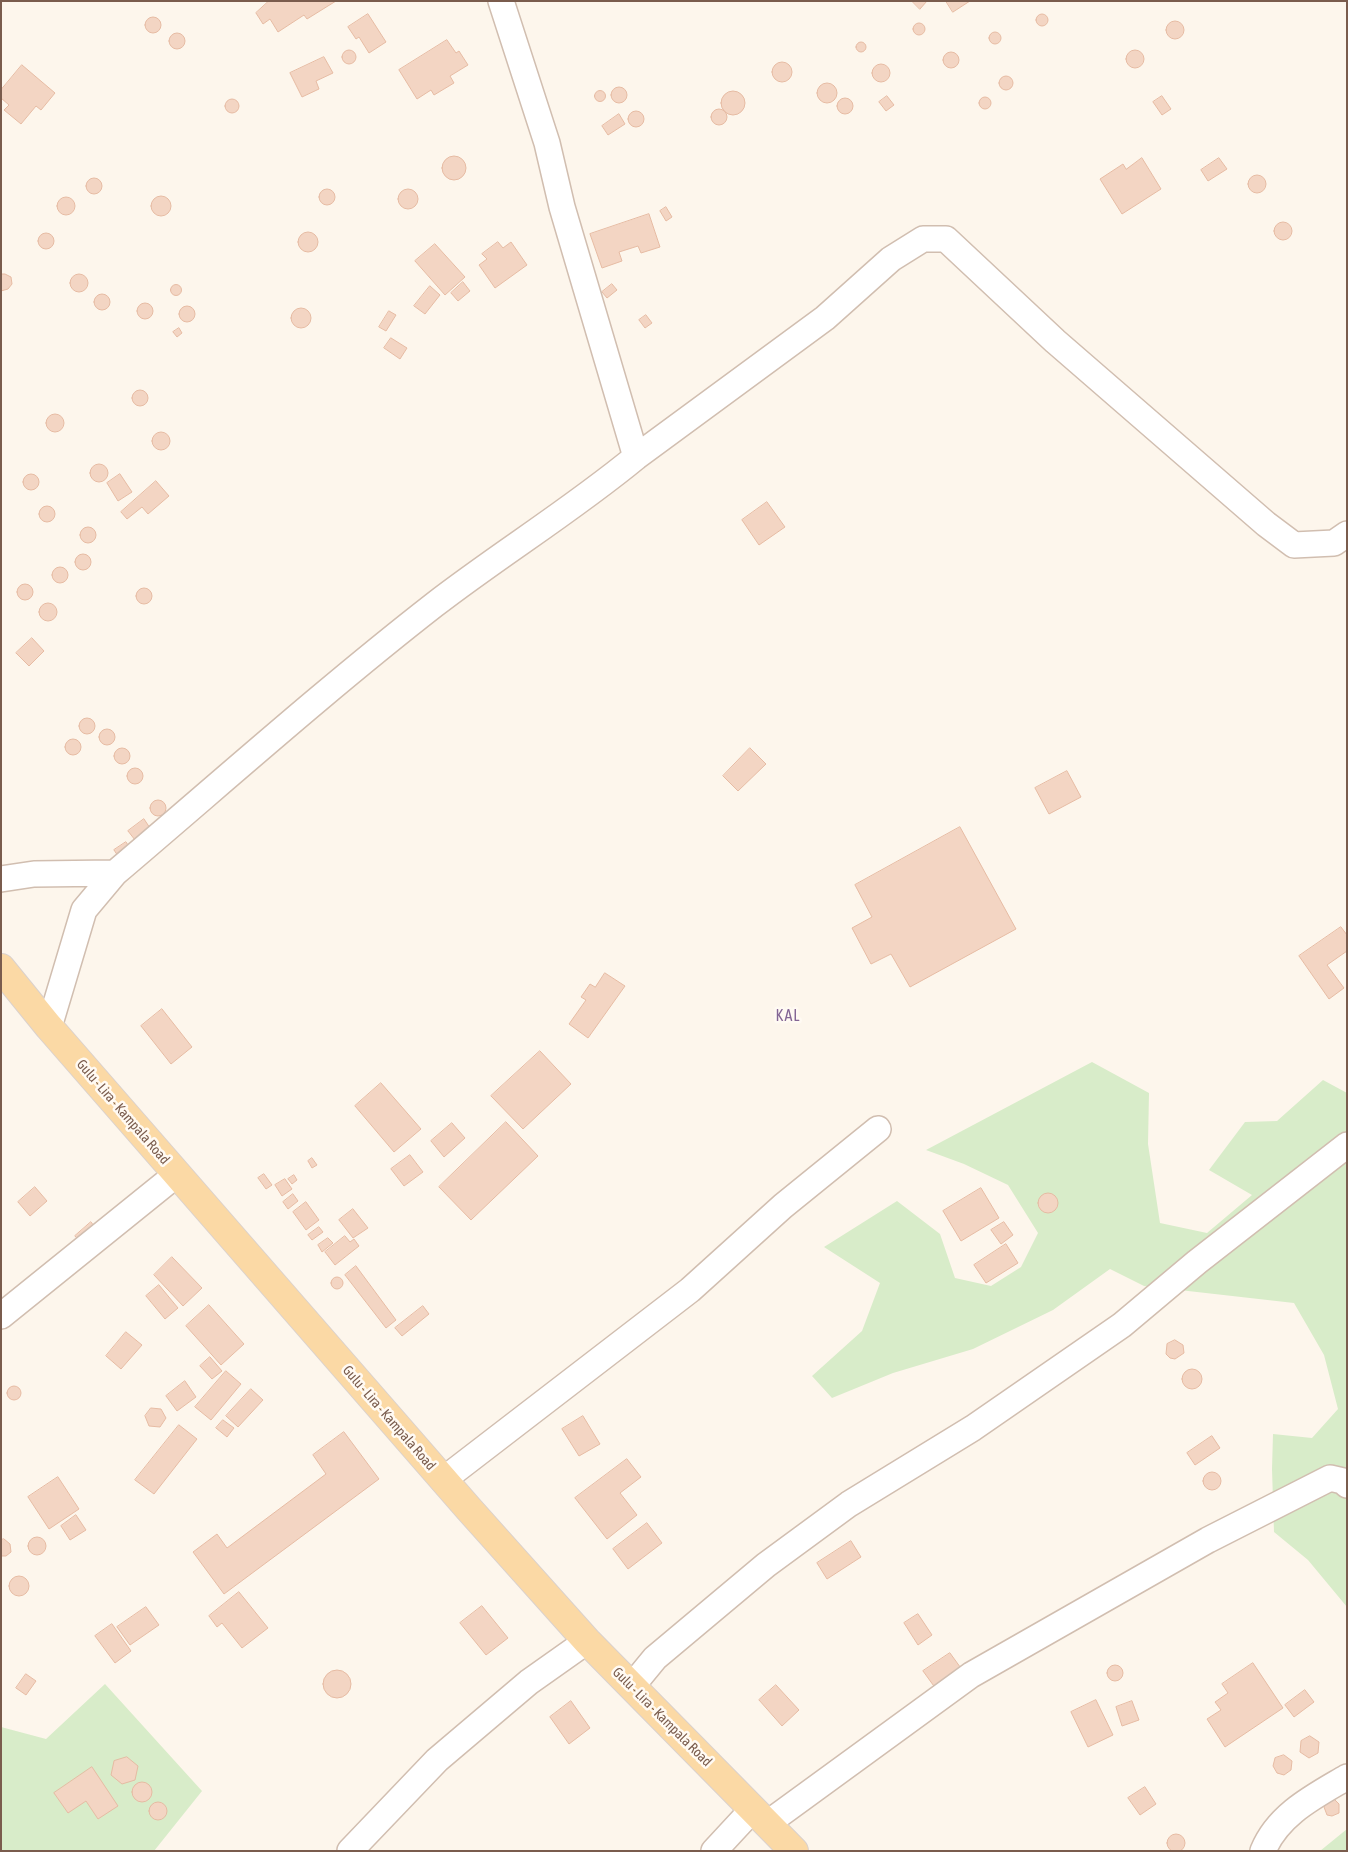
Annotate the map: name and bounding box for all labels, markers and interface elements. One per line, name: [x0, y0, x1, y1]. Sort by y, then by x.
district label: KAL: [775, 1006, 801, 1026]
street label: Gulu - Lira - Kampala Road: [73, 1056, 173, 1168]
street label: Gulu - Lira - Kampala Road: [339, 1362, 439, 1474]
street label: Gulu - Lira - Kampala Road: [609, 1664, 715, 1770]

